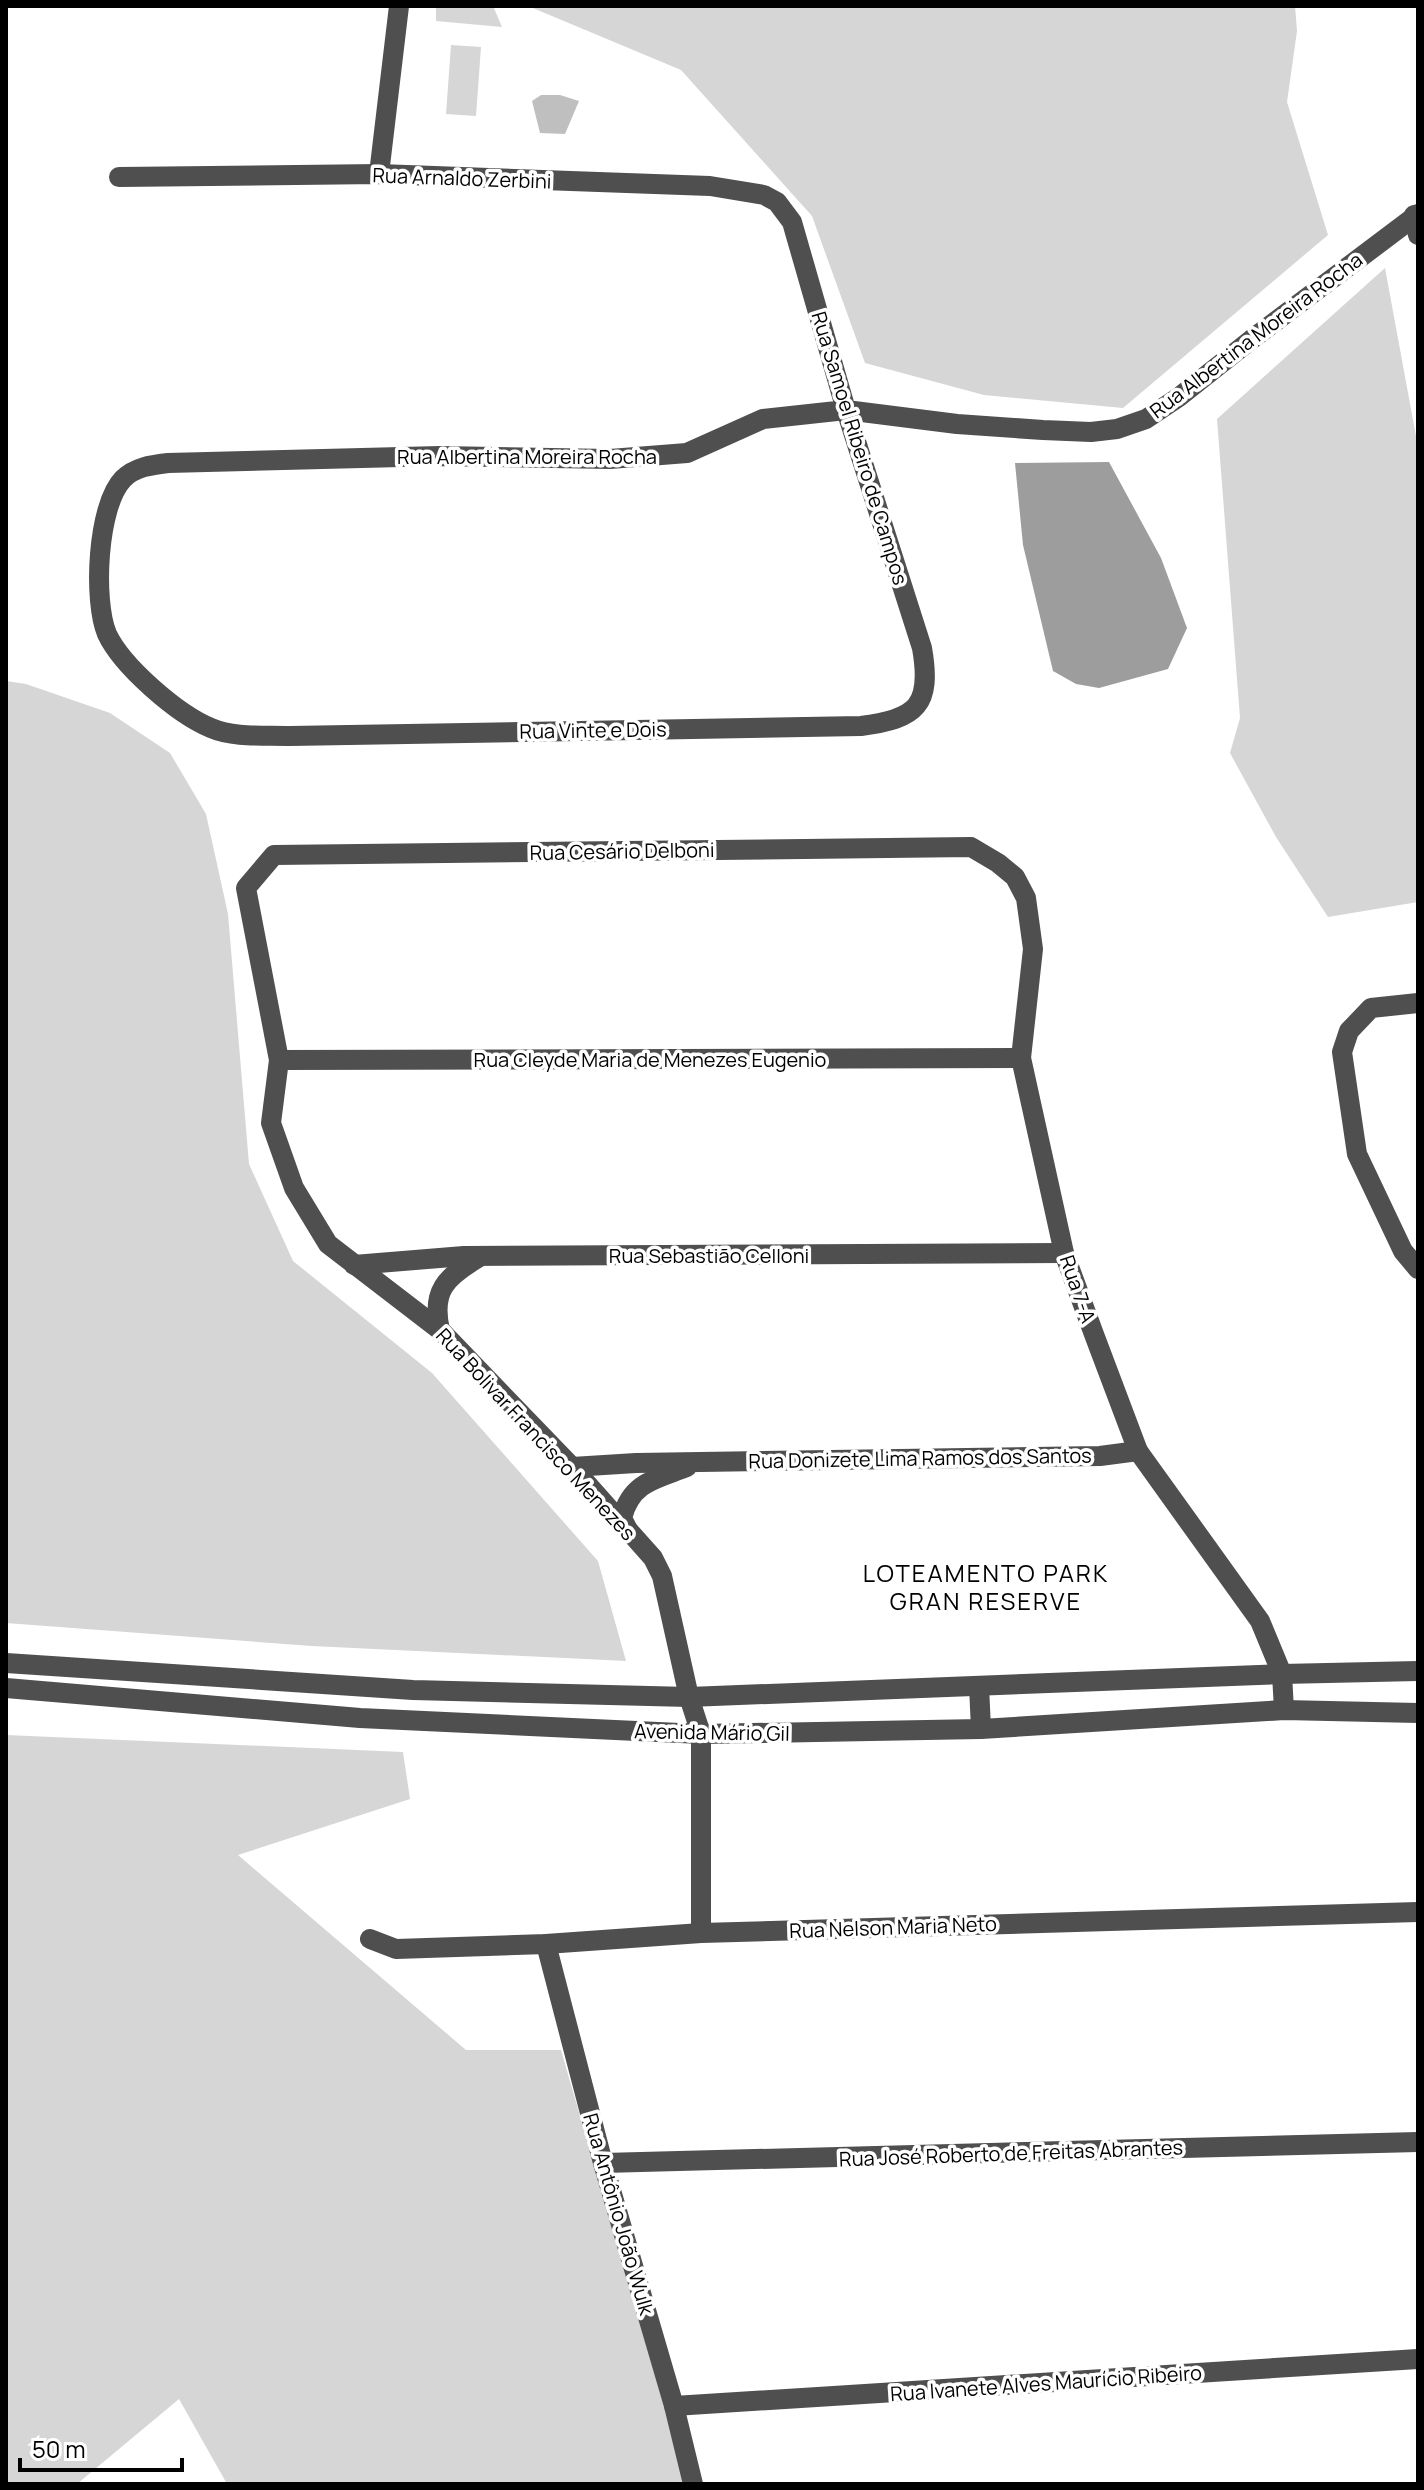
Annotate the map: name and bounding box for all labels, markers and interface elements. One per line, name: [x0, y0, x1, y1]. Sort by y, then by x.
street label: Rua Arnaldo Zerbini: [372, 161, 552, 195]
street label: Rua Albertina Moreira Rocha: [1144, 246, 1368, 424]
street label: Rua Samoel Ribeiro de Campos: [806, 308, 914, 588]
street label: Rua Albertina Moreira Rocha: [397, 443, 657, 470]
street label: Rua Vinte e Dois: [519, 715, 667, 745]
street label: Rua Cesário Delboni: [529, 836, 715, 866]
street label: Rua Cleyde Maria de Menezes Eugenio: [474, 1046, 827, 1073]
street label: Rua Sebastião Celloni: [609, 1242, 809, 1269]
street label: Rua 7-A: [1054, 1251, 1102, 1327]
street label: Rua Bolivar Francisco Menezes: [430, 1322, 642, 1546]
street label: Rua Donizete Lima Ramos dos Santos: [748, 1442, 1092, 1474]
district label: LOTEAMENTO PARK GRAN RESERVE: [863, 1556, 1109, 1617]
street label: Avenida Mário Gil: [634, 1717, 790, 1747]
street label: Rua Nelson Maria Neto: [789, 1910, 997, 1944]
street label: Rua Antônio João Wulk: [577, 2110, 661, 2319]
street label: Rua José Roberto de Freitas Abrantes: [839, 2134, 1183, 2172]
street label: Rua lvanete Alves Maurício Ribeiro: [889, 2359, 1203, 2407]
scale bar: [20, 2422, 182, 2472]
text: 50 m: [32, 2432, 86, 2465]

